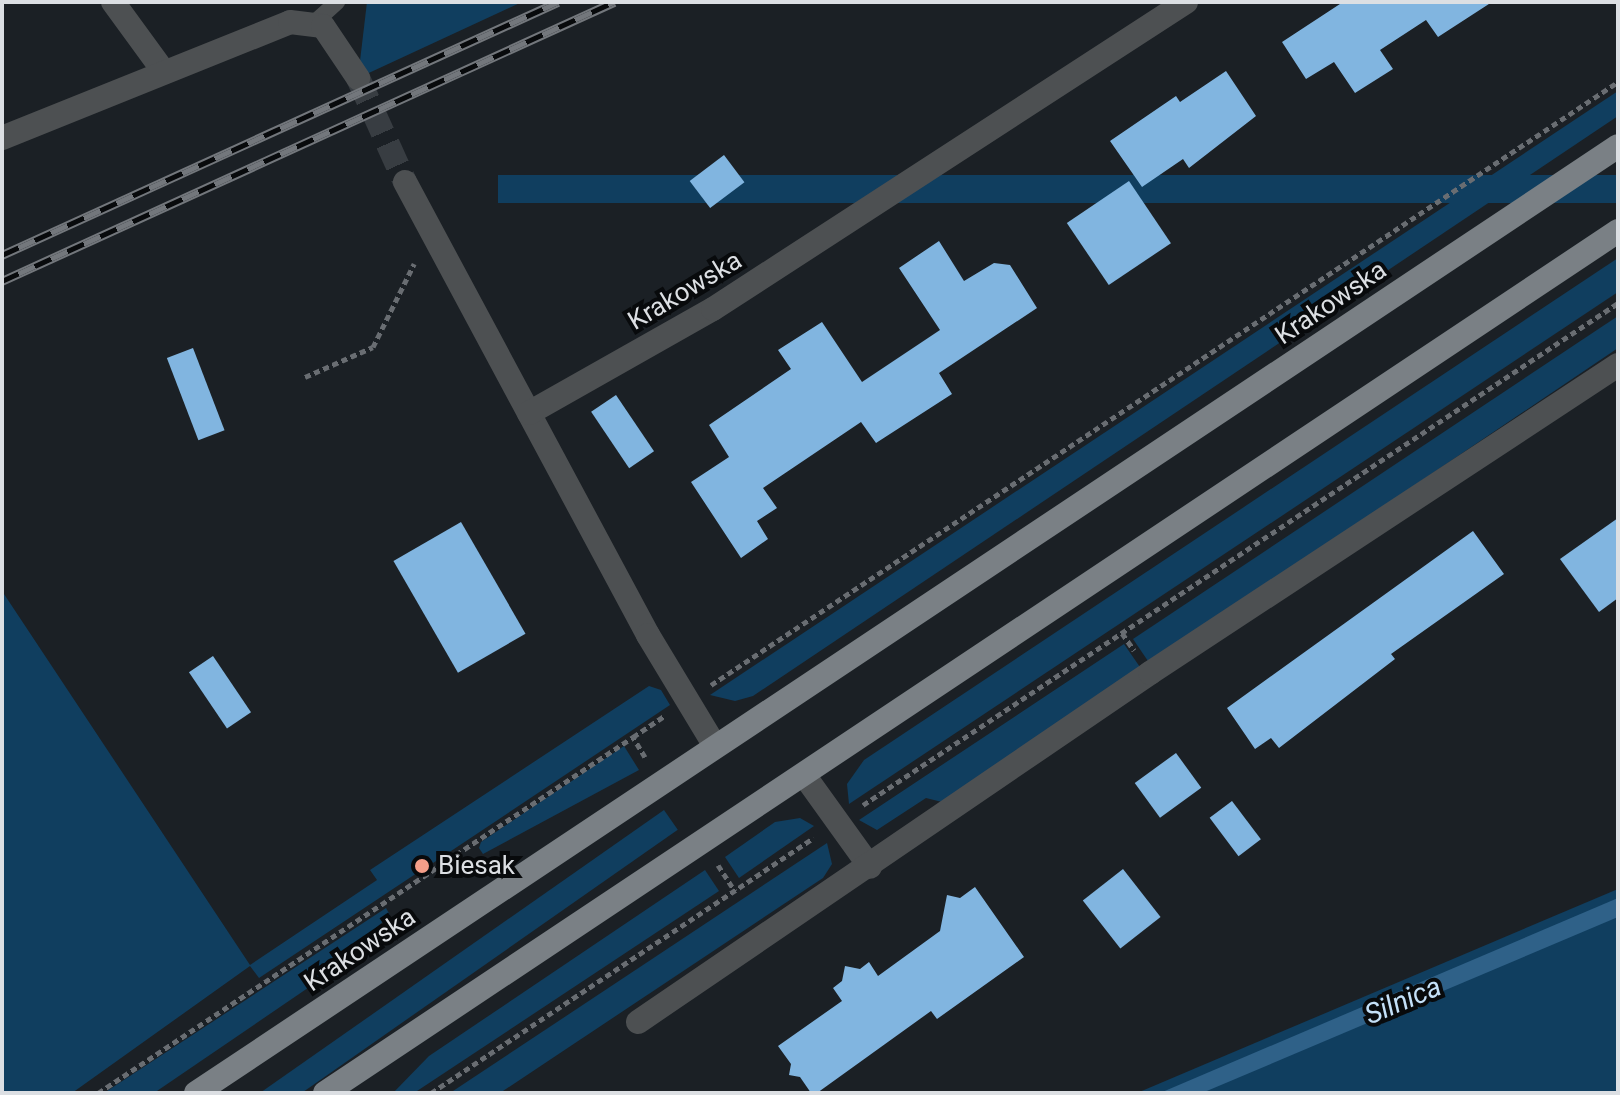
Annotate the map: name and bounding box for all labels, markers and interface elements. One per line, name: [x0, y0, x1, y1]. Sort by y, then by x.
street label: Krakowska: [623, 245, 747, 337]
street label: Krakowska: [1270, 255, 1392, 351]
place label: Biesak: [438, 850, 515, 882]
marker: Biesak: [413, 857, 431, 875]
street label: Krakowska: [299, 902, 421, 998]
water label: Silnica: [1360, 970, 1446, 1032]

